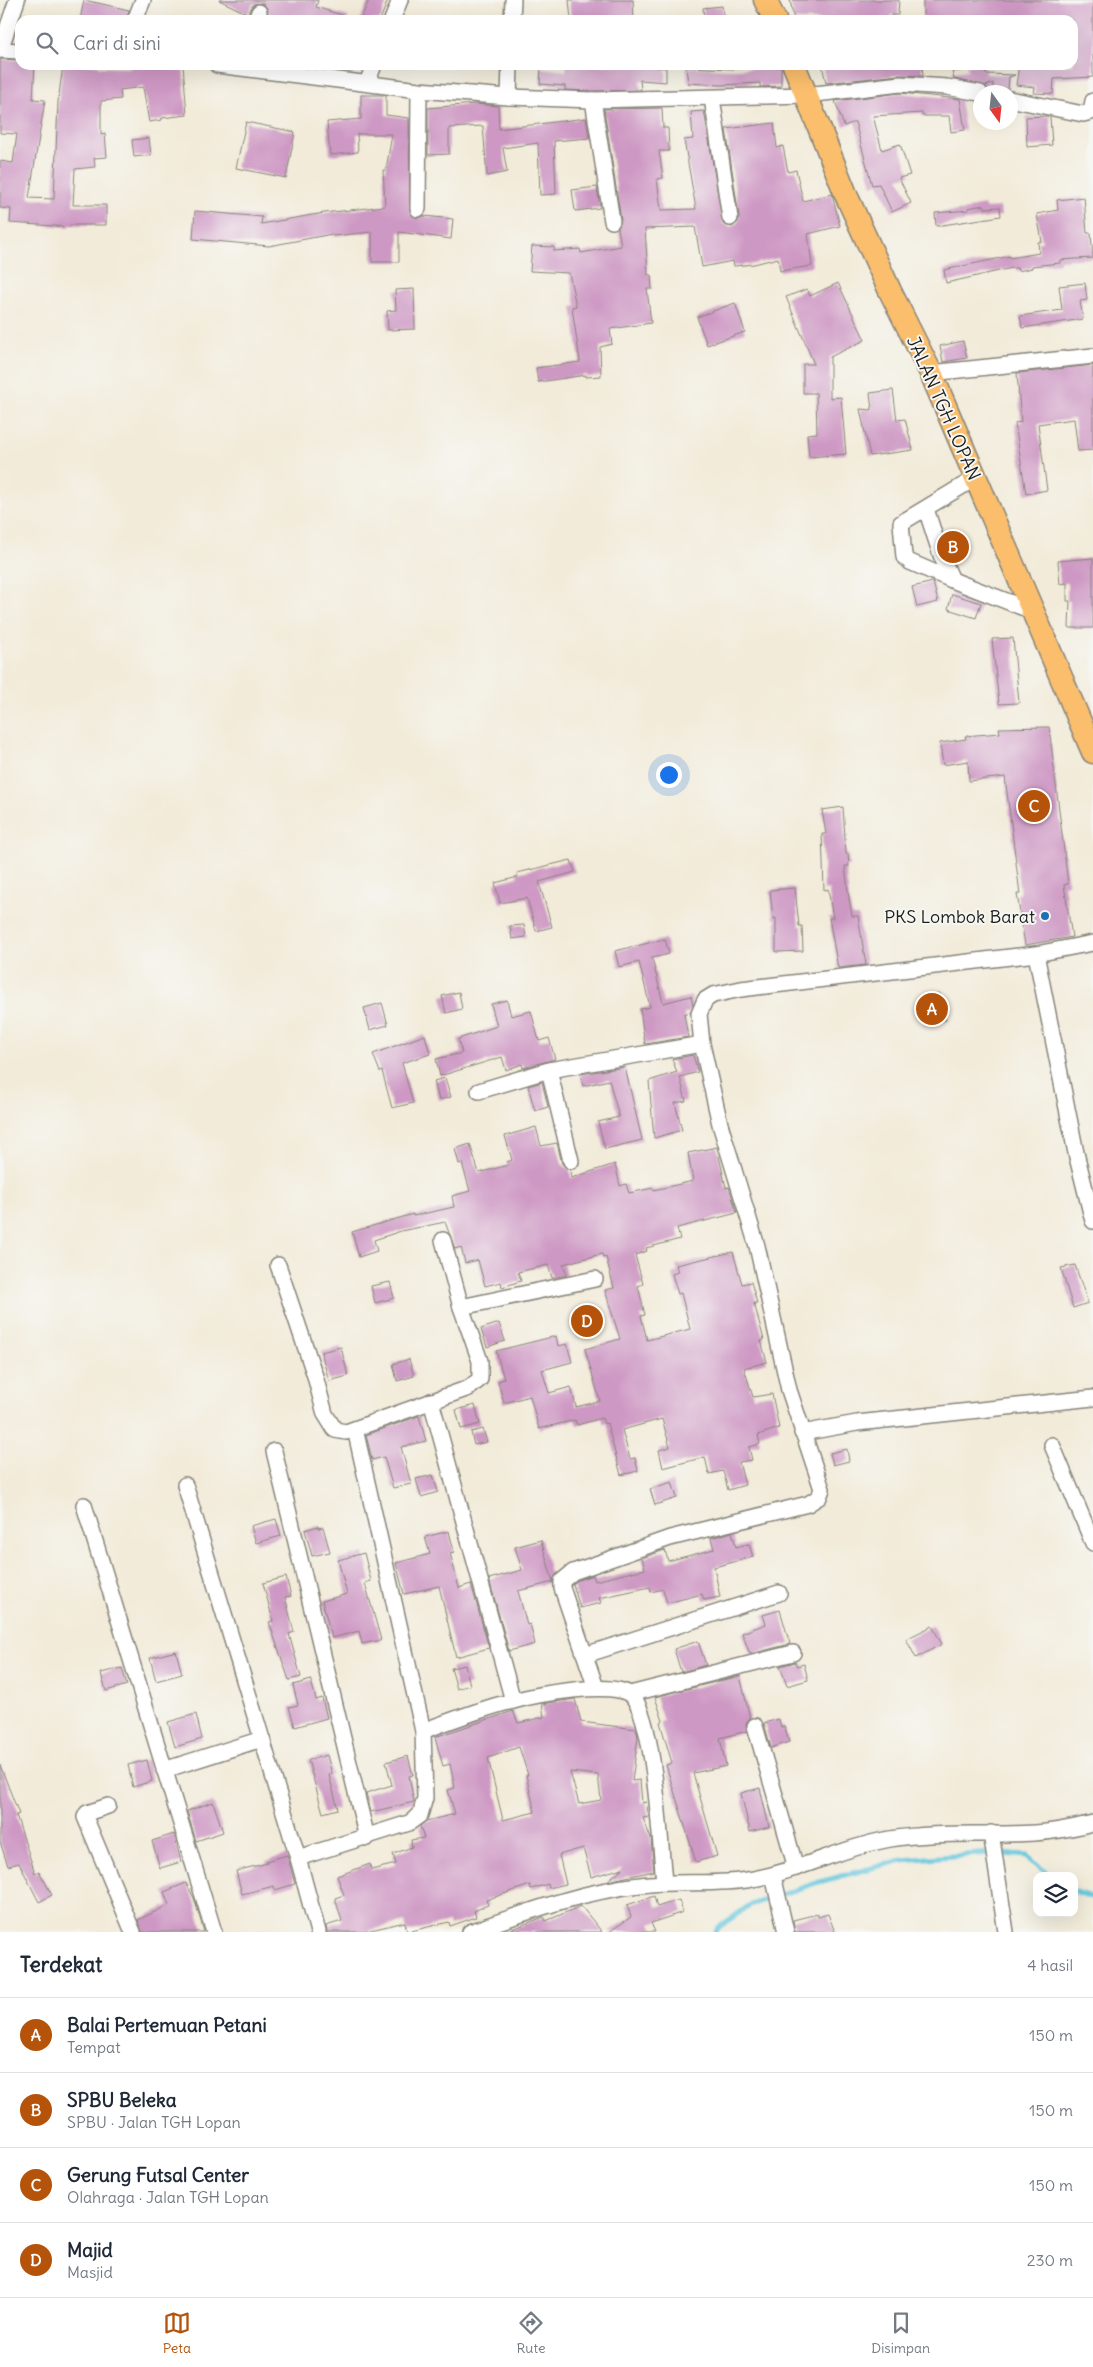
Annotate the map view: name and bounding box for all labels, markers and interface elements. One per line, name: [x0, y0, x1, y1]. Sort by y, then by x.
search box: [15, 15, 1078, 70]
icon: search: [33, 29, 61, 57]
text: Cari di sini: [73, 31, 161, 55]
north arrow: [973, 85, 1018, 130]
street label: JALAN TGH LOPAN: [902, 332, 986, 484]
pin: B: [937, 528, 969, 566]
your location: [656, 762, 682, 788]
pin: C: [1018, 787, 1050, 825]
place label: PKS Lombok Barat: [884, 905, 1035, 928]
marker: PKS Lombok Barat: [1039, 910, 1051, 922]
pin: A: [916, 990, 948, 1028]
pin: D: [571, 1302, 603, 1340]
map controls: [1033, 1872, 1078, 1917]
button: layers: [1033, 1872, 1078, 1917]
text: Terdekat: [20, 1951, 102, 1978]
text: 4 hasil: [1027, 1955, 1073, 1975]
text: Balai Pertemuan Petani: [67, 2013, 267, 2037]
text: A: [31, 2025, 41, 2045]
text: 150 m: [1029, 2025, 1073, 2045]
text: Tempat: [67, 2037, 121, 2057]
text: SPBU Beleka: [67, 2088, 177, 2112]
text: B: [31, 2100, 41, 2120]
text: 150 m: [1029, 2100, 1073, 2120]
text: SPBU · Jalan TGH Lopan: [67, 2112, 241, 2132]
text: Gerung Futsal Center: [67, 2163, 249, 2187]
text: C: [31, 2175, 41, 2195]
text: 150 m: [1029, 2175, 1073, 2195]
text: Olahraga · Jalan TGH Lopan: [67, 2187, 269, 2207]
text: Majid: [67, 2238, 113, 2262]
text: D: [30, 2250, 42, 2270]
text: 230 m: [1027, 2250, 1073, 2270]
text: Masjid: [67, 2262, 113, 2282]
tab: Peta: [163, 2309, 191, 2357]
tab: Rute: [517, 2309, 546, 2357]
tab: Disimpan: [871, 2309, 930, 2357]

